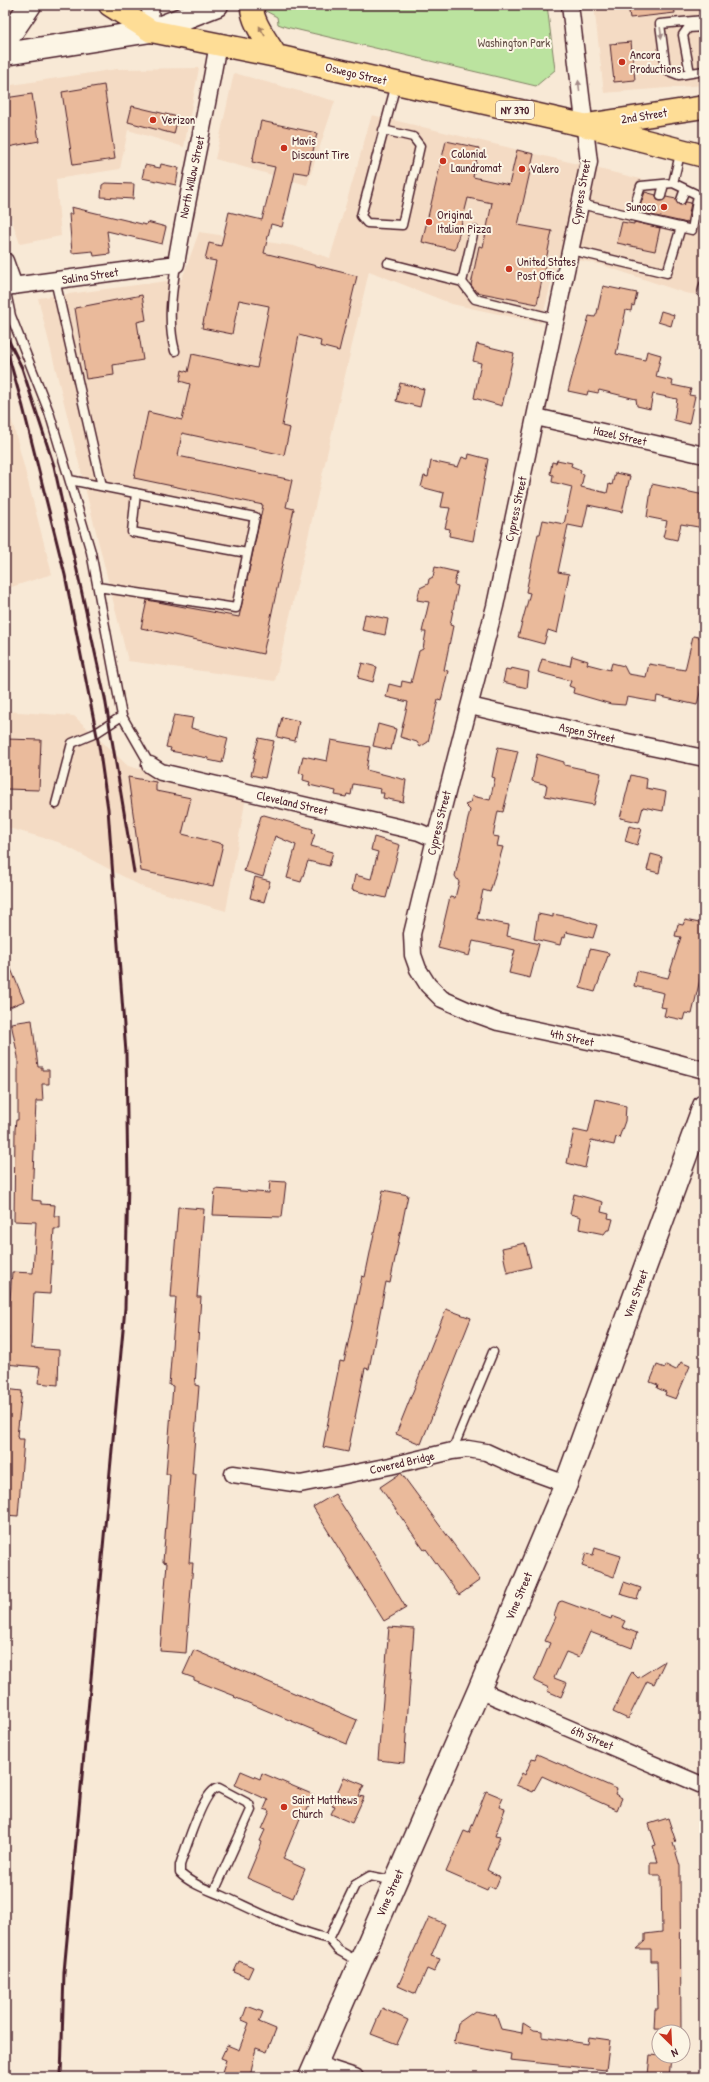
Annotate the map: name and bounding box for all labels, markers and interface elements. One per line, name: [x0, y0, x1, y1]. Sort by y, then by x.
one-way arrow: [258, 25, 265, 37]
one-way arrow: [658, 27, 664, 39]
park label: Washington Park: [478, 34, 550, 51]
place label: Ancora Productions: [630, 46, 681, 77]
marker: Ancora Productions: [617, 57, 627, 67]
street label: Oswego Street: [324, 58, 389, 89]
one-way arrow: [576, 80, 582, 93]
road number: NY 370: [496, 101, 534, 119]
street label: 2nd Street: [620, 103, 669, 128]
place label: Verizon: [161, 111, 195, 128]
marker: Verizon: [148, 115, 158, 125]
place label: Mavis Discount Tire: [292, 132, 350, 163]
street label: North Willow Street: [174, 133, 209, 220]
marker: Mavis Discount Tire: [279, 143, 289, 153]
place label: Colonial Laundromat: [451, 145, 502, 176]
marker: Colonial Laundromat: [438, 156, 448, 166]
street label: Cypress Street: [566, 157, 595, 226]
place label: Valero: [530, 160, 559, 177]
marker: Valero: [517, 164, 527, 174]
place label: Sunoco: [626, 198, 656, 215]
marker: Sunoco: [659, 202, 669, 212]
place label: Original Italian Pizza: [437, 206, 491, 237]
marker: Original Italian Pizza: [424, 217, 434, 227]
place label: United States Post Office: [517, 253, 576, 284]
street label: Salina Street: [61, 263, 120, 288]
marker: United States Post Office: [504, 264, 514, 274]
street label: Hazel Street: [592, 421, 649, 450]
street label: Cypress Street: [500, 474, 531, 543]
street label: Aspen Street: [558, 718, 617, 747]
street label: Cleveland Street: [255, 786, 330, 819]
street label: Cypress Street: [422, 788, 455, 857]
street label: 4th Street: [549, 1025, 596, 1051]
street label: Vine Street: [619, 1266, 652, 1320]
street label: Covered Bridge: [368, 1447, 436, 1478]
street label: Vine Street: [501, 1569, 537, 1622]
street label: 6th Street: [568, 1721, 617, 1754]
place label: Saint Matthews Church: [292, 1791, 358, 1822]
marker: Saint Matthews Church: [279, 1802, 289, 1812]
street label: Vine Street: [372, 1866, 408, 1919]
north arrow: [651, 2024, 691, 2064]
text: N: [669, 2046, 681, 2061]

